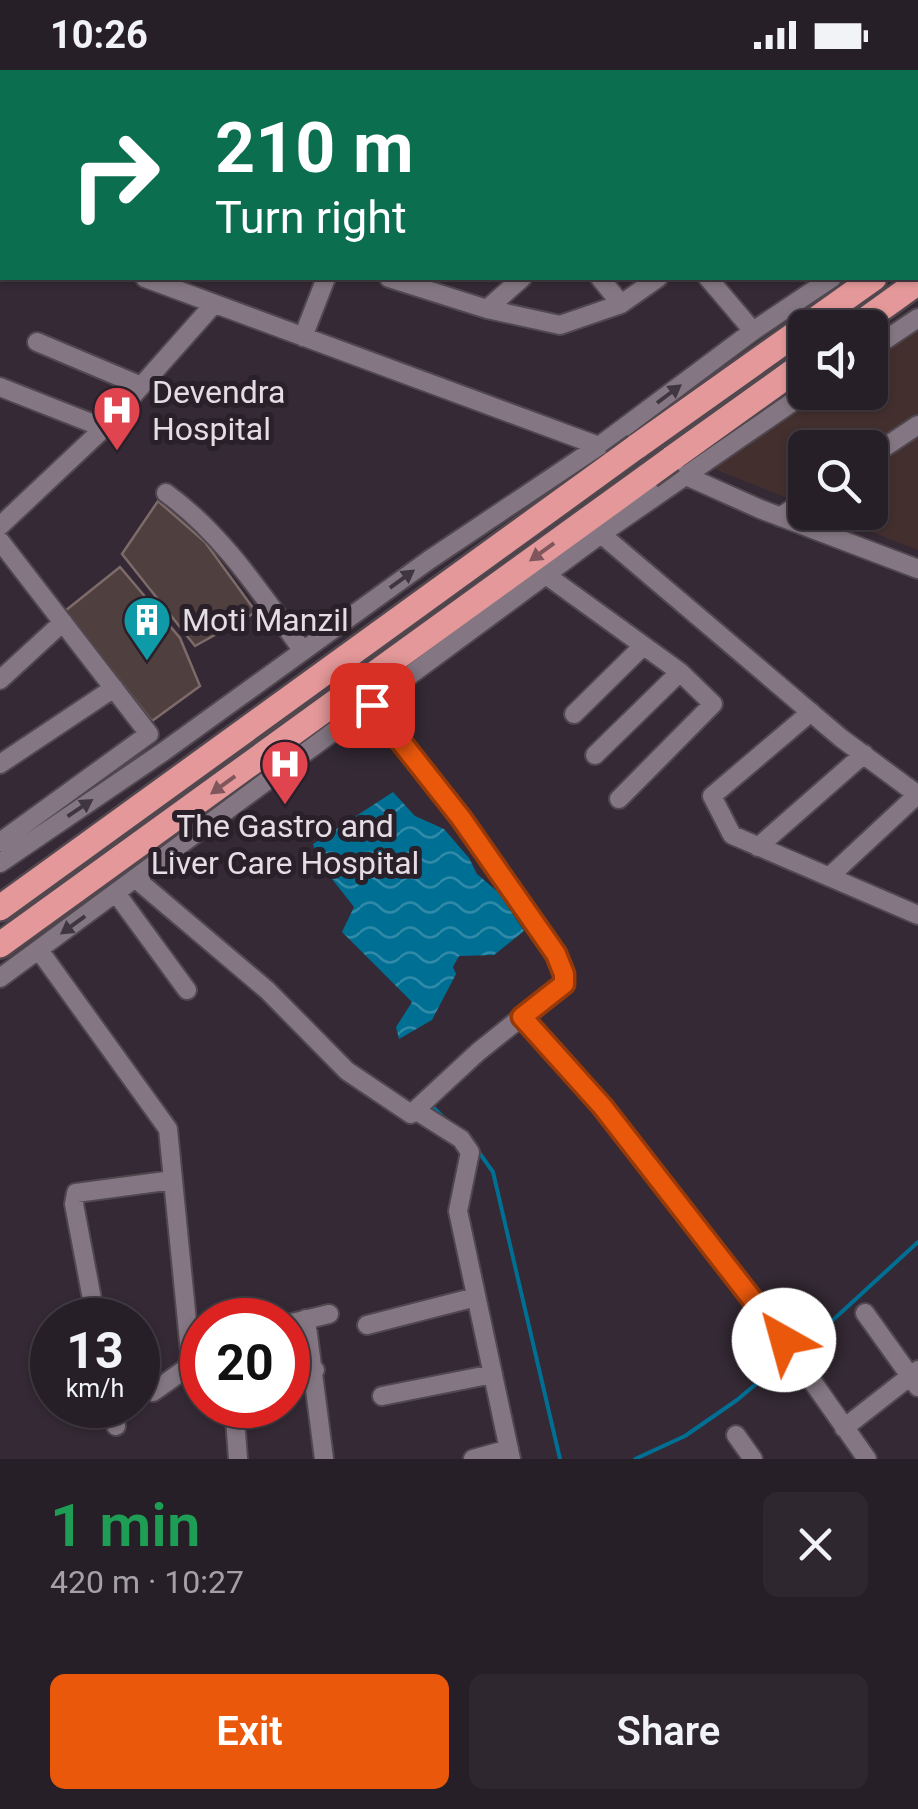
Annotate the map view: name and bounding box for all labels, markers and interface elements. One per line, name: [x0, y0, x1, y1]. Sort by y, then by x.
text: 10:26: [50, 13, 148, 57]
text: 210 m: [215, 107, 414, 189]
icon: right: [50, 110, 180, 240]
text: Turn right: [215, 191, 407, 244]
map controls: [788, 310, 888, 530]
button: sound: [788, 310, 888, 410]
place label: Devendra Hospital: [152, 373, 285, 448]
hospital icon: Devendra Hospital: [91, 384, 143, 452]
one-way arrow: [656, 384, 682, 404]
button: search: [788, 430, 888, 530]
one-way arrow: [529, 542, 555, 561]
one-way arrow: [389, 570, 415, 589]
building icon: Moti Manzil: [121, 594, 173, 662]
place label: Moti Manzil: [182, 601, 349, 639]
pin: [330, 663, 415, 748]
icon: arrive: [345, 678, 400, 733]
hospital icon: The Gastro and Liver Care Hospital: [259, 738, 311, 806]
one-way arrow: [209, 774, 236, 794]
one-way arrow: [67, 799, 94, 818]
place label: The Gastro and Liver Care Hospital: [151, 807, 419, 882]
one-way arrow: [60, 915, 86, 934]
position arrow: [732, 1288, 836, 1392]
speed limit sign: 20: [180, 1298, 310, 1428]
text: 13: [66, 1322, 124, 1380]
text: km/h: [66, 1374, 124, 1403]
text: 1 min: [50, 1490, 200, 1561]
button: close: [763, 1492, 868, 1597]
text: 420 m · 10:27: [50, 1563, 244, 1601]
button: Exit: [50, 1674, 449, 1789]
button: Share: [469, 1674, 868, 1789]

